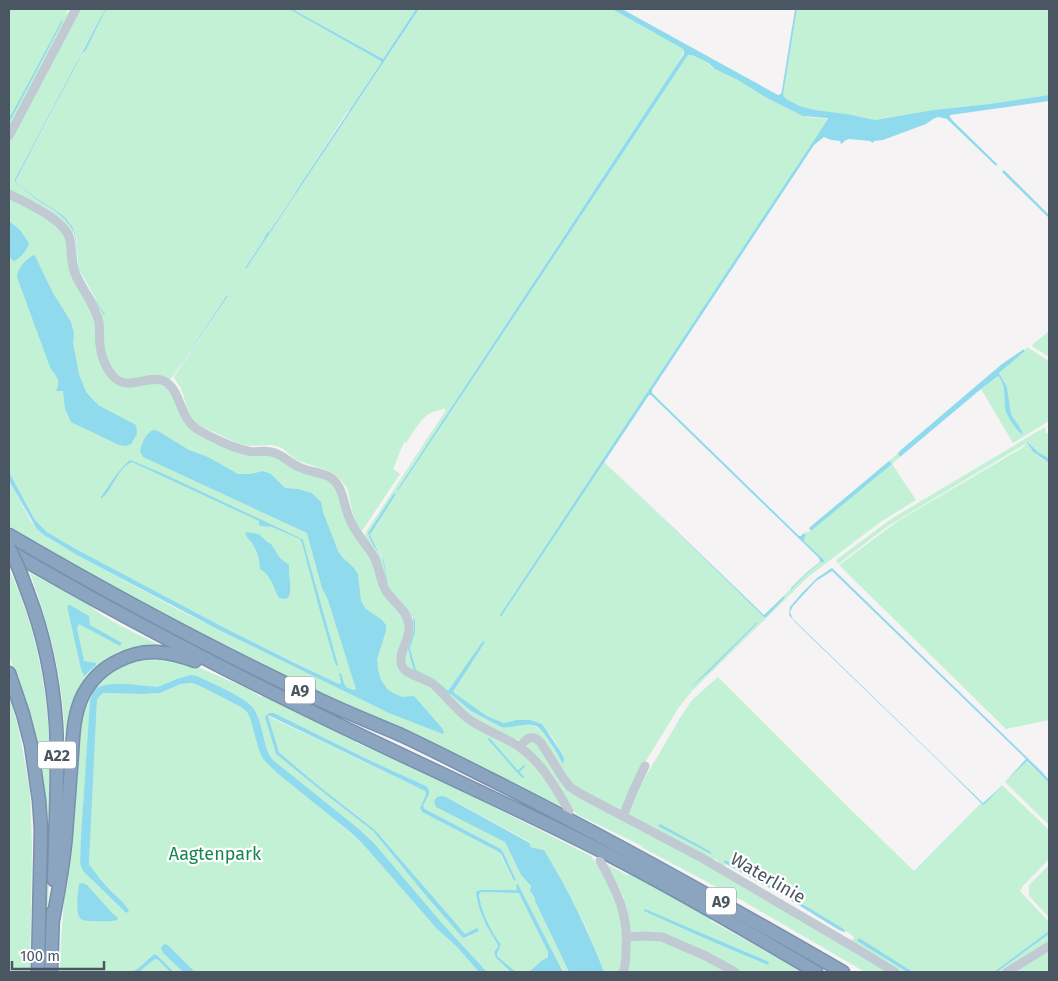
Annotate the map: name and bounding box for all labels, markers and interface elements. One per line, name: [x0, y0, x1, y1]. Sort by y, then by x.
road number: A9: [285, 676, 315, 704]
road number: A22: [38, 742, 76, 768]
park label: Aagtenpark: [169, 843, 262, 865]
street label: Waterlinie: [727, 848, 809, 908]
road number: A9: [706, 888, 736, 914]
scale bar: [12, 938, 105, 970]
text: 100 m: [20, 947, 60, 965]

